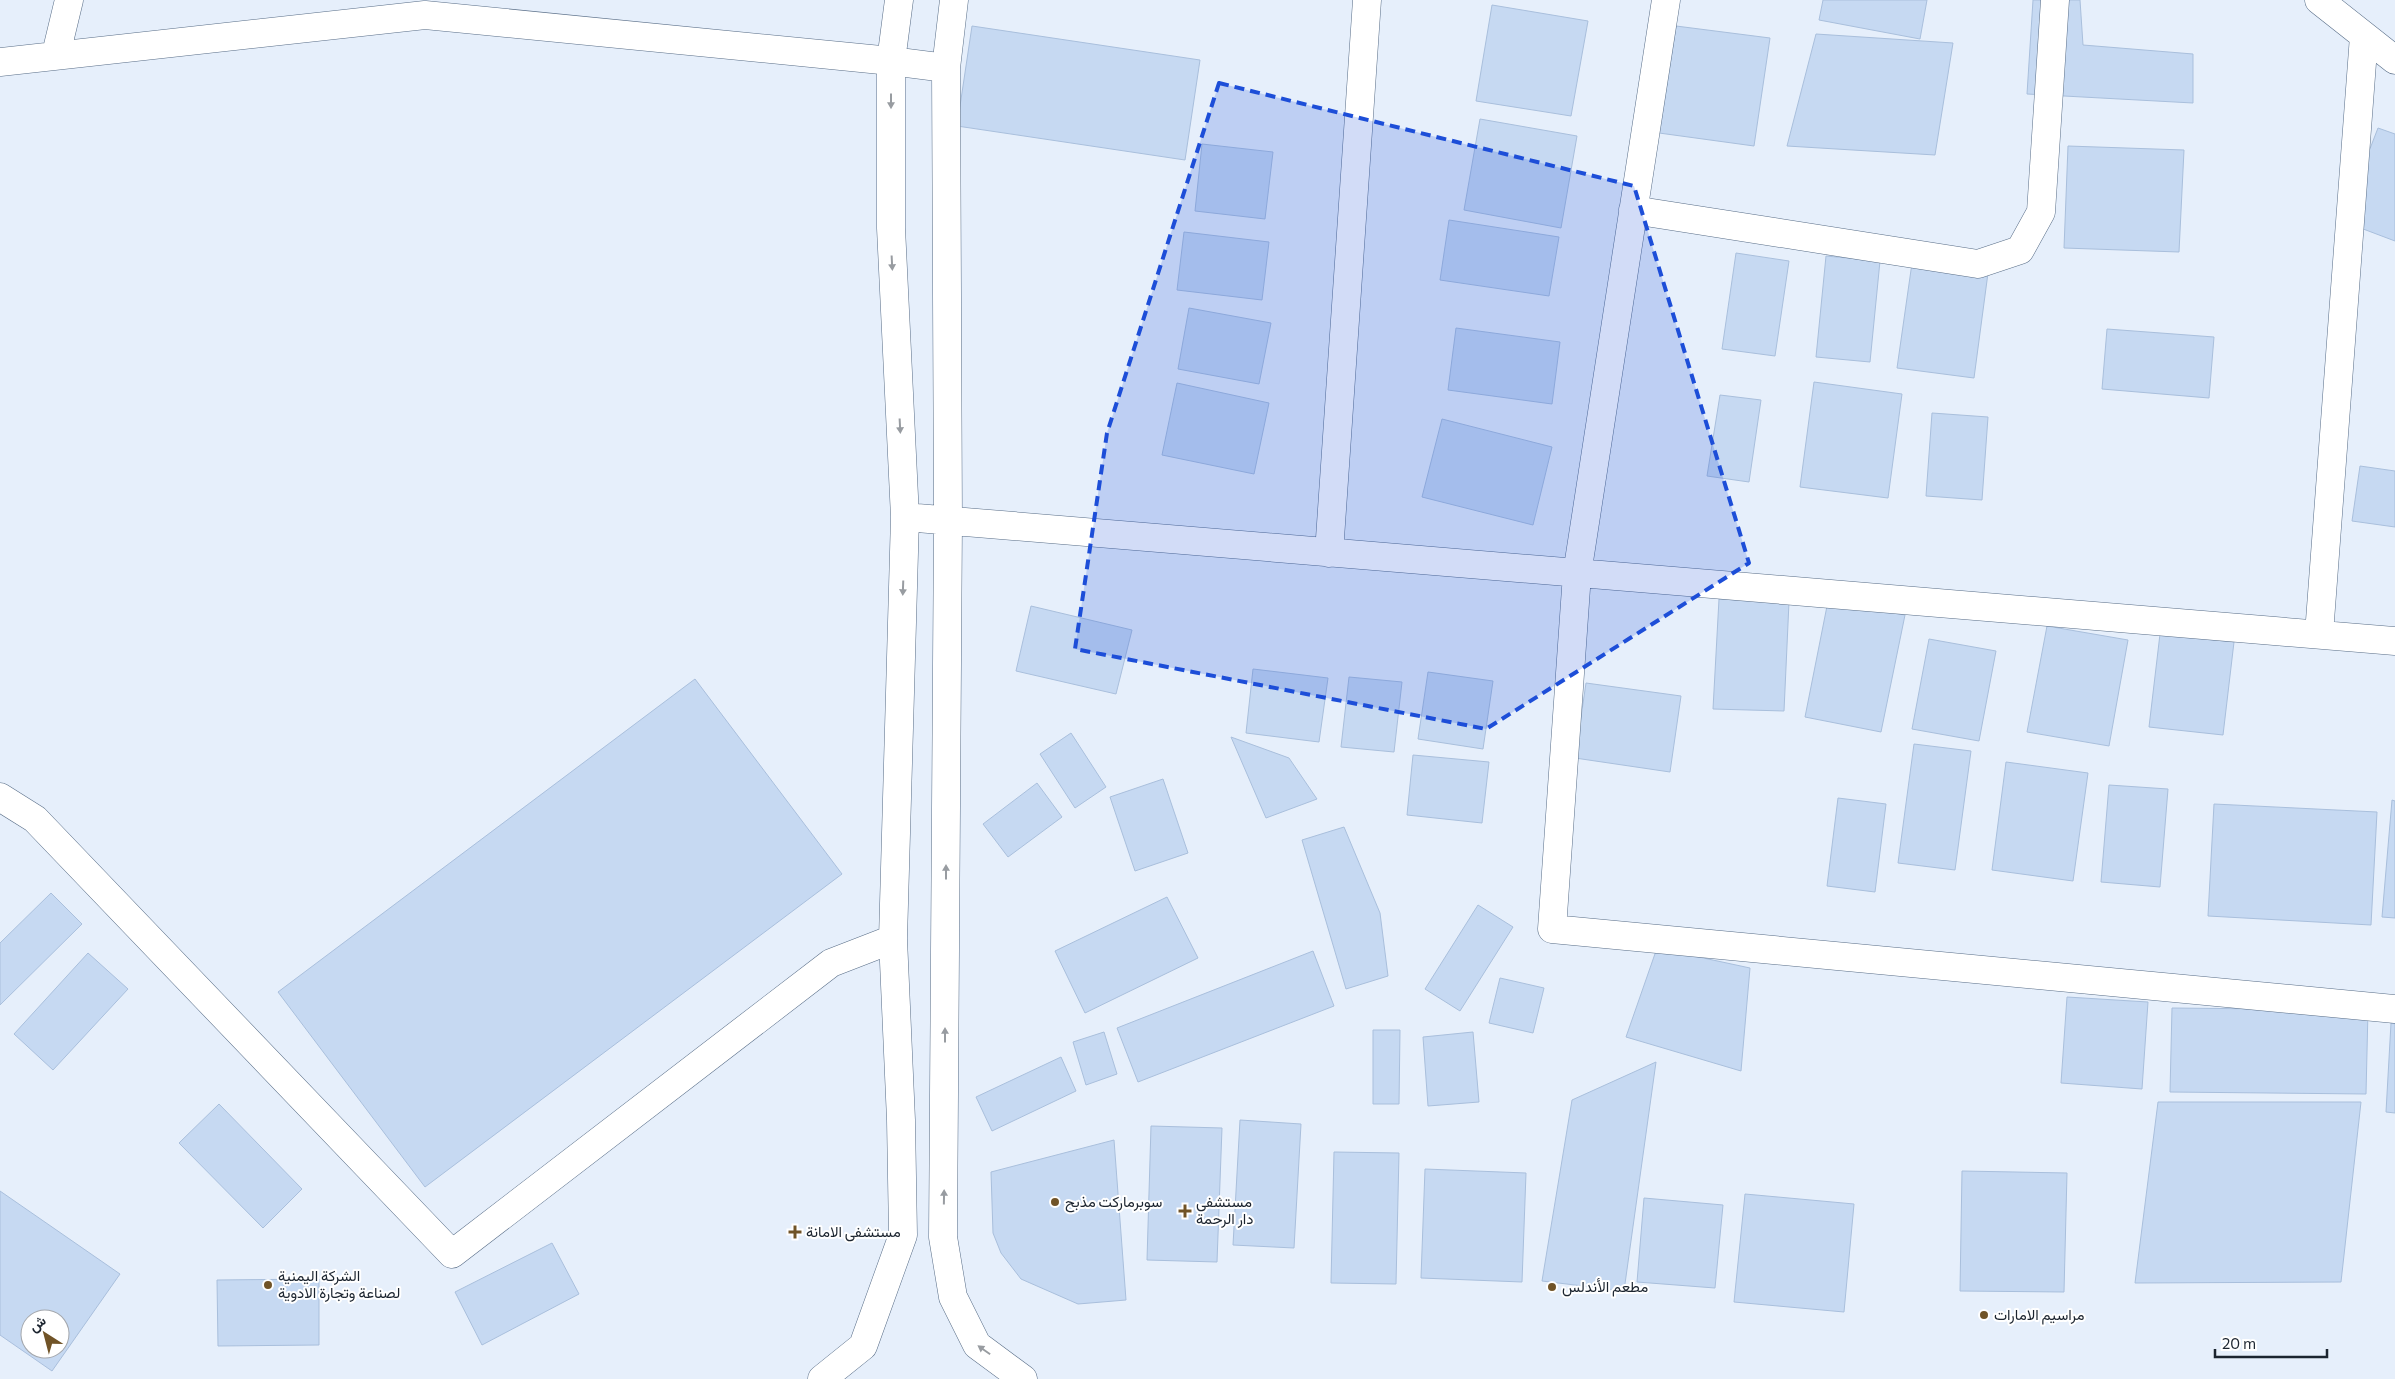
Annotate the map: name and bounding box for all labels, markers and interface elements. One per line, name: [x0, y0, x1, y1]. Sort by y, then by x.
one-way arrow: [887, 93, 895, 109]
one-way arrow: [889, 255, 897, 271]
one-way arrow: [897, 418, 905, 434]
one-way arrow: [899, 580, 907, 596]
one-way arrow: [942, 864, 950, 880]
one-way arrow: [941, 1027, 949, 1043]
one-way arrow: [940, 1189, 948, 1205]
place label: سوبرمارکت مذبح: [1065, 1192, 1163, 1213]
place label: مستشفى دار الرحمة: [1196, 1192, 1254, 1228]
marker: سوبرمارکت مذبح: [1049, 1196, 1061, 1208]
marker: مستشفى دار الرحمة: [1178, 1204, 1192, 1218]
place label: مستشفى الامانة: [806, 1222, 901, 1242]
marker: مستشفى الامانة: [788, 1225, 802, 1239]
place label: الشركة اليمنية لصناعة وتجارة الادوية: [278, 1266, 400, 1302]
place label: مطعم الأندلس: [1562, 1277, 1648, 1297]
marker: الشركة اليمنية لصناعة وتجارة الادوية: [262, 1279, 274, 1291]
marker: مطعم الأندلس: [1546, 1281, 1558, 1293]
place label: مراسيم الامارات: [1994, 1305, 2085, 1325]
north arrow: [20, 1309, 70, 1359]
marker: مراسيم الامارات: [1978, 1309, 1990, 1321]
text: ش: [25, 1311, 50, 1336]
scale bar: [2215, 1326, 2328, 1358]
text: 20 m: [2222, 1334, 2256, 1352]
one-way arrow: [977, 1345, 991, 1355]

